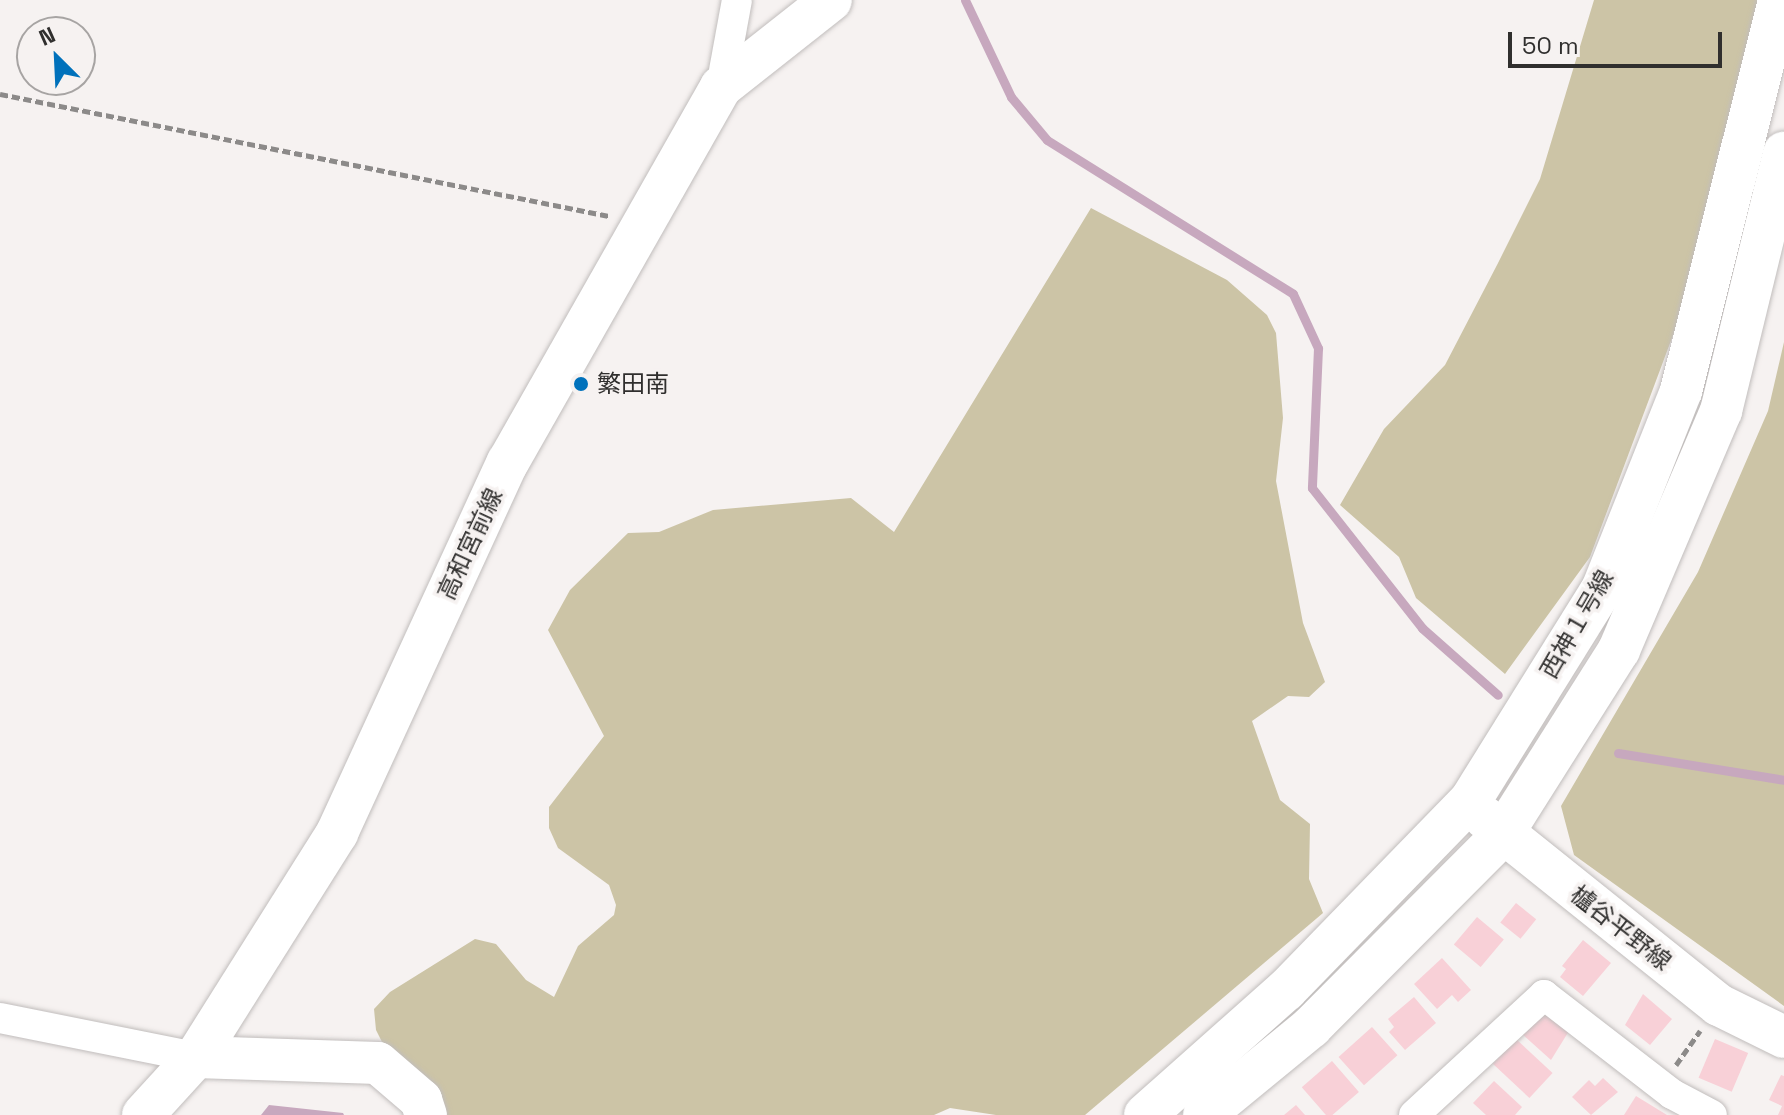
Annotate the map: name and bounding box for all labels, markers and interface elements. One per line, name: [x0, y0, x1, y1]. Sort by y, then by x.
north arrow: [16, 16, 96, 96]
scale bar: [1512, 16, 1726, 66]
text: N: [35, 20, 59, 52]
text: 50 m: [1522, 30, 1579, 61]
place label: 繁田南: [597, 370, 669, 398]
marker: 繁田南: [572, 375, 590, 393]
street label: 高和宮前線: [432, 484, 508, 604]
street label: 西神１号線: [1535, 565, 1619, 683]
street label: 櫨谷平野線: [1565, 880, 1677, 976]

